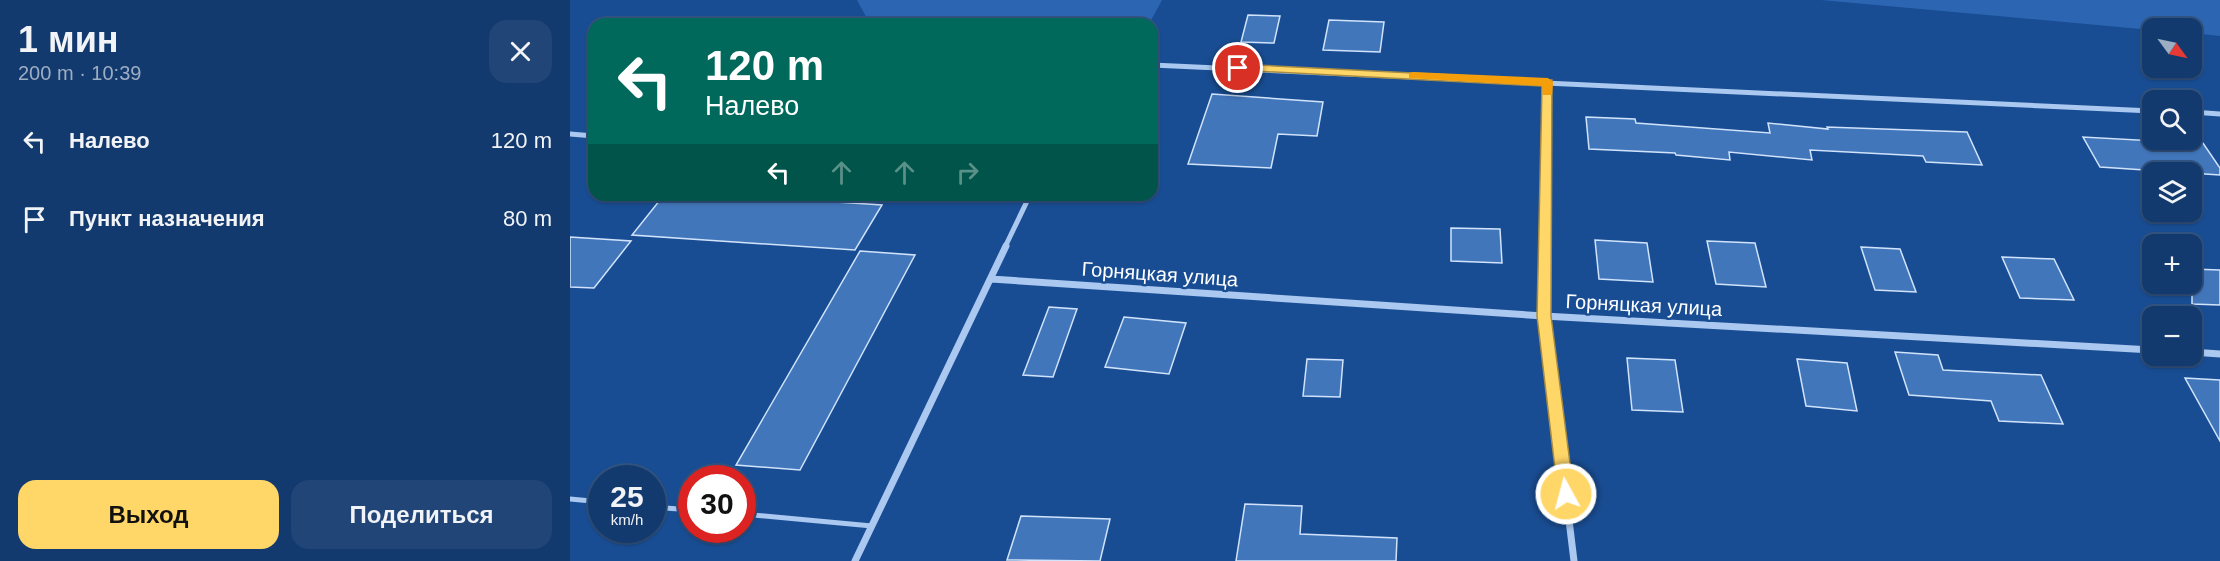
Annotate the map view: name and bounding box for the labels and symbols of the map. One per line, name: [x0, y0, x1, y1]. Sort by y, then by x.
north arrow: [2142, 18, 2202, 78]
pin: [1212, 42, 1263, 93]
street label: Горняцкая улица: [1081, 258, 1240, 291]
street label: Горняцкая улица: [1565, 290, 1724, 320]
position arrow: [1534, 462, 1598, 526]
speed limit sign: 30: [678, 465, 756, 543]

